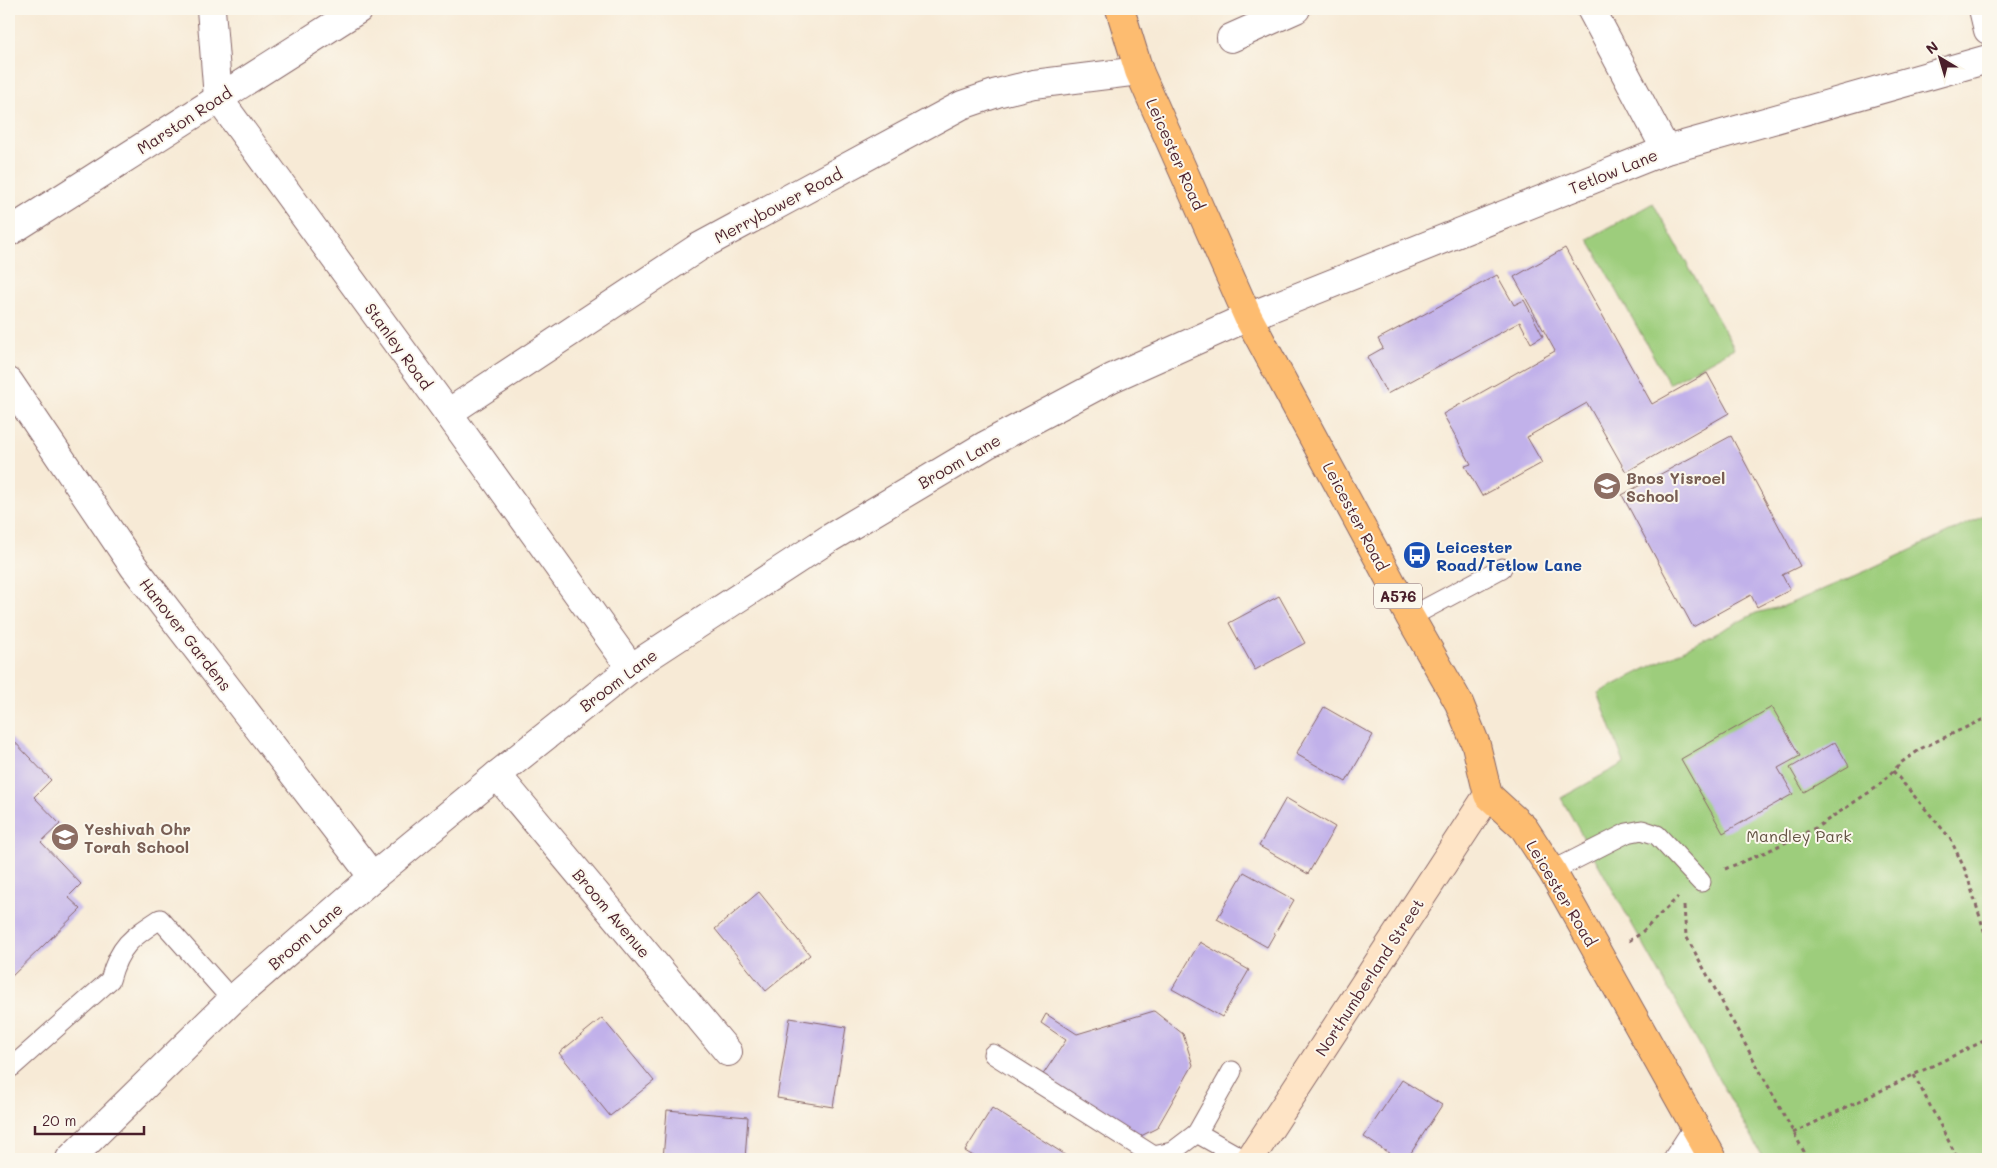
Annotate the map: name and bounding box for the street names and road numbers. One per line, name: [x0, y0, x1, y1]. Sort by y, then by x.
street label: Marston Road: [133, 82, 235, 158]
street label: Leicester Road: [1142, 95, 1210, 213]
street label: Tetlow Lane: [1565, 144, 1661, 198]
street label: Merrybower Road: [710, 162, 846, 248]
street label: Stanley Road: [360, 299, 438, 393]
street label: Broom Lane: [914, 429, 1004, 493]
street label: Leicester Road: [1318, 458, 1394, 574]
street label: Hanover Gardens: [135, 573, 237, 695]
road number: A576: [1374, 584, 1422, 608]
street label: Broom Lane: [575, 644, 661, 716]
street label: Leicester Road: [1522, 836, 1602, 950]
street label: Broom Avenue: [569, 864, 655, 962]
street label: Northumberland Street: [1310, 894, 1428, 1060]
street label: Broom Lane: [263, 898, 347, 974]

